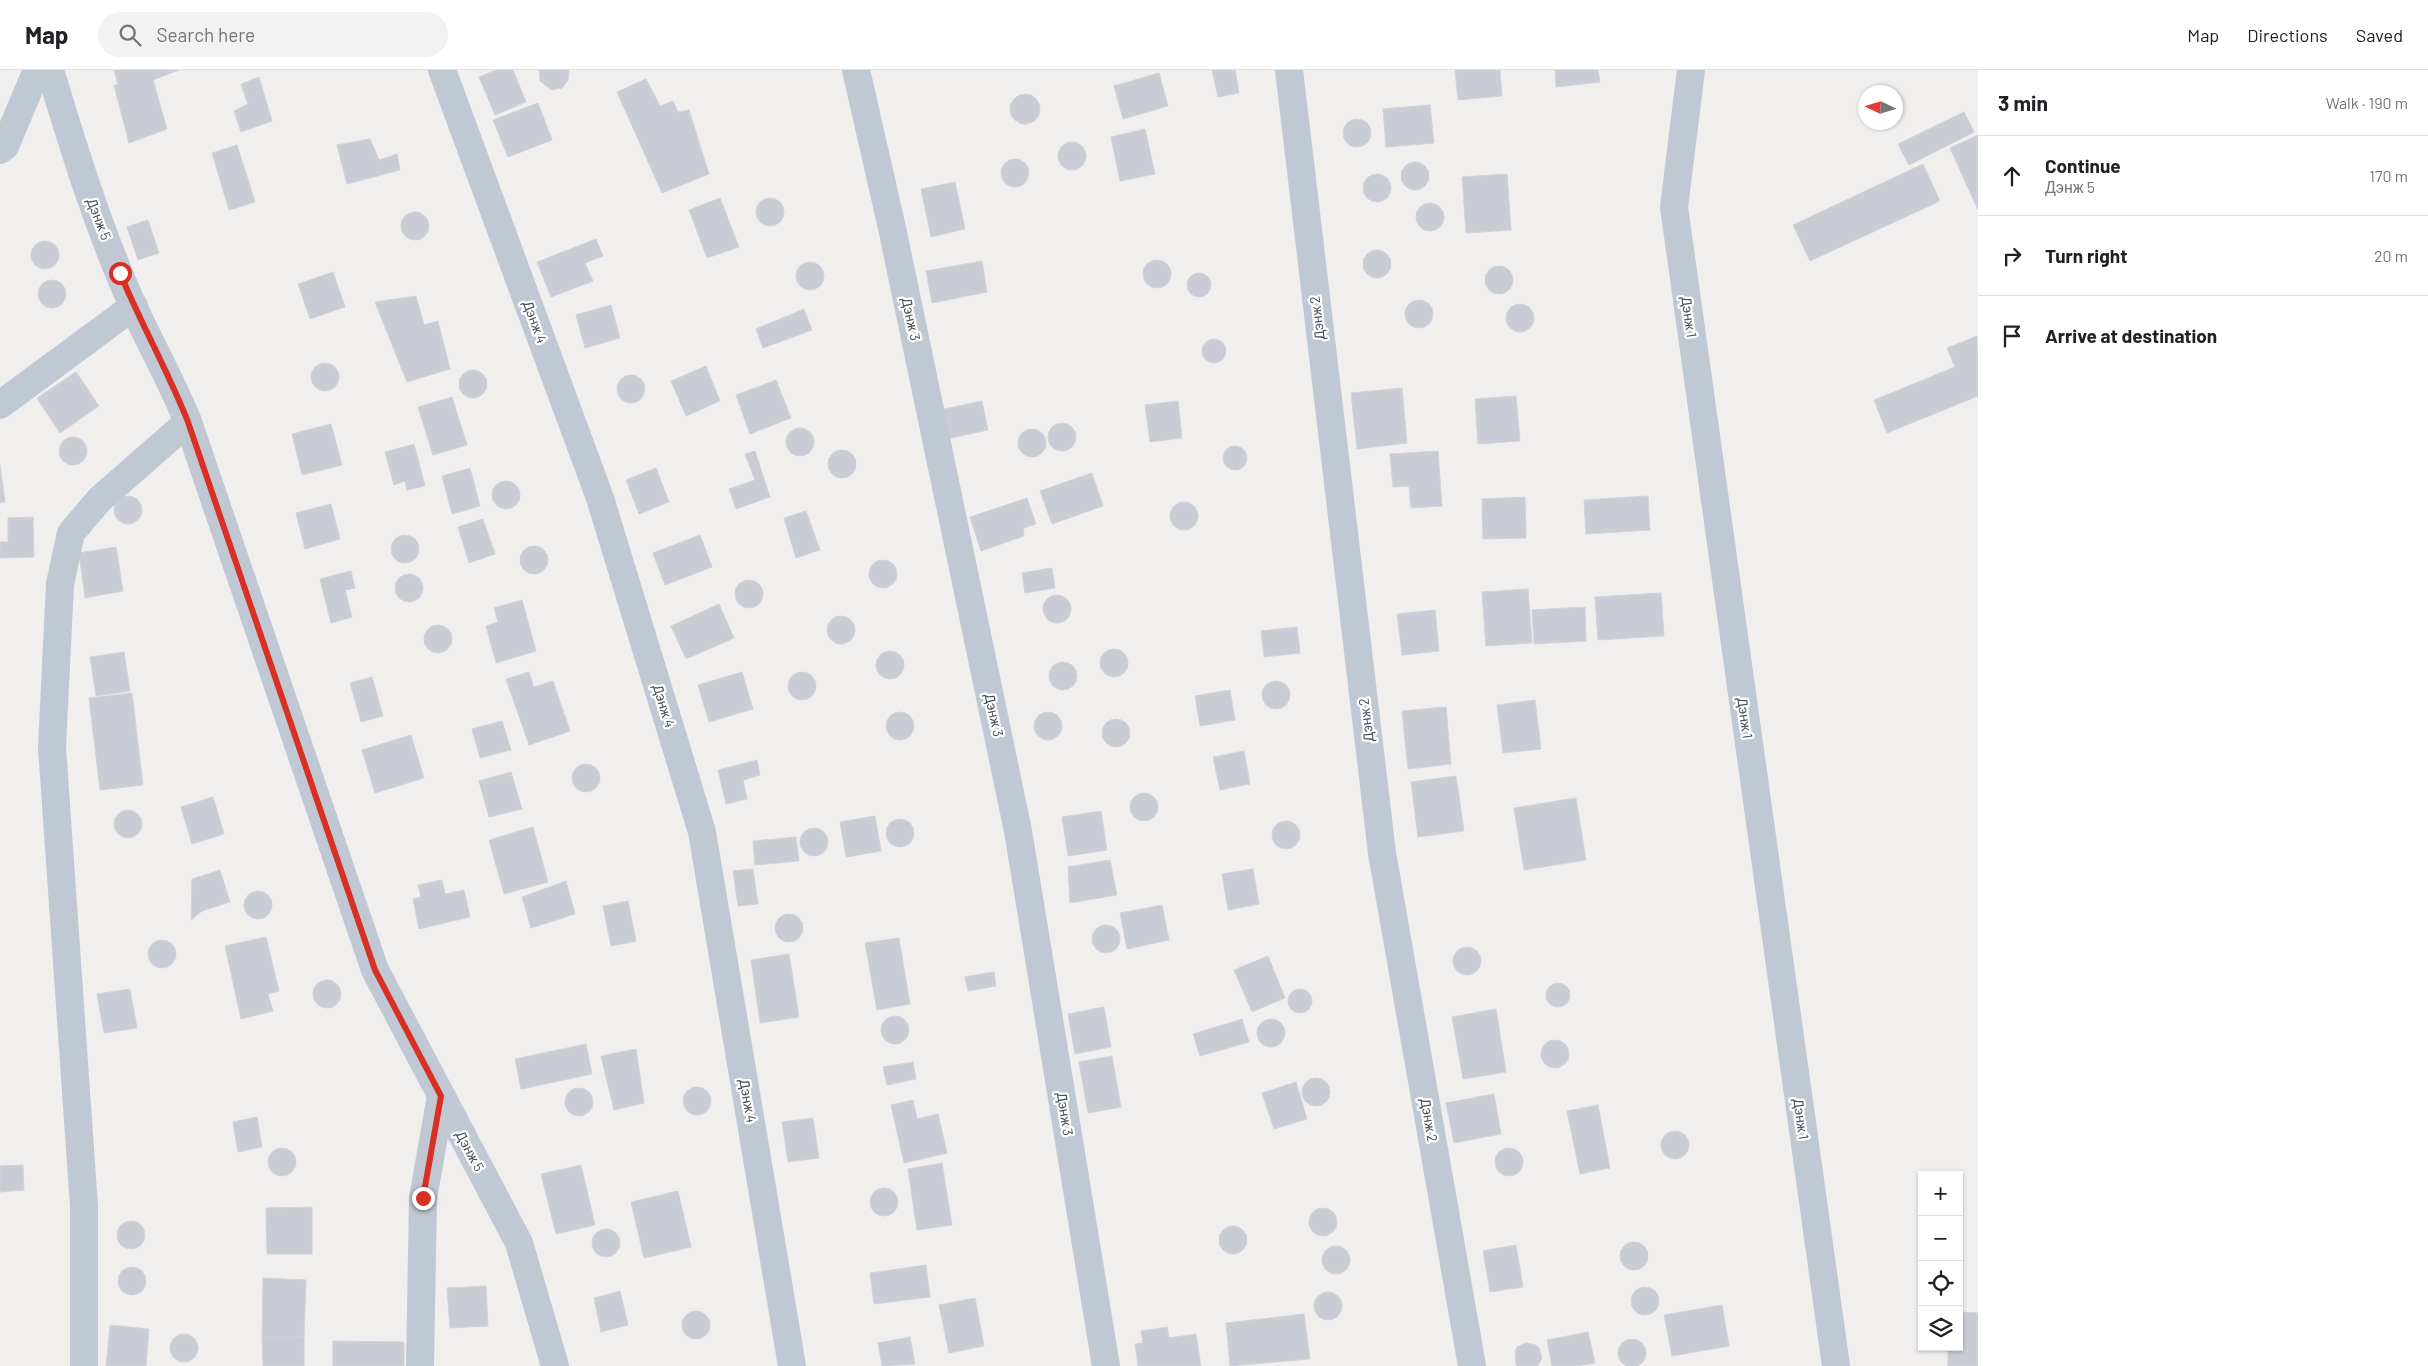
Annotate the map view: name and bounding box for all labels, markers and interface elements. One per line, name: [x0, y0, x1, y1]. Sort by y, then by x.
search box: [98, 12, 448, 57]
text: Map: [25, 20, 68, 49]
icon: search: [116, 21, 144, 49]
text: Search here: [156, 23, 255, 46]
text: Map: [2187, 24, 2219, 46]
text: Directions: [2247, 24, 2328, 46]
text: Saved: [2356, 24, 2403, 46]
north arrow: [1858, 85, 1903, 130]
text: 3 min: [1998, 90, 2048, 115]
text: Walk · 190 m: [2326, 93, 2408, 112]
text: Continue: [2045, 154, 2121, 177]
icon: ahead: [1998, 162, 2026, 190]
text: 170 m: [2369, 166, 2408, 185]
text: Дэнж 5: [2045, 177, 2095, 196]
street label: Дэнж 5: [84, 195, 115, 242]
icon: right: [1998, 242, 2026, 270]
text: Turn right: [2045, 244, 2127, 267]
text: 20 m: [2374, 246, 2408, 265]
route start: [109, 262, 132, 285]
street label: Дэнж 2: [1305, 295, 1328, 341]
street label: Дэнж 1: [1678, 295, 1701, 339]
street label: Дэнж 3: [899, 296, 924, 342]
street label: Дэнж 4: [520, 298, 551, 346]
icon: arrive: [1998, 322, 2026, 350]
text: Arrive at destination: [2045, 324, 2217, 347]
street label: Дэнж 4: [650, 682, 679, 729]
street label: Дэнж 3: [982, 692, 1007, 738]
street label: Дэнж 1: [1734, 696, 1757, 740]
street label: Дэнж 2: [1354, 697, 1377, 743]
street label: Дэнж 4: [736, 1078, 761, 1124]
street label: Дэнж 3: [1054, 1091, 1077, 1137]
street label: Дэнж 2: [1417, 1097, 1442, 1143]
street label: Дэнж 1: [1790, 1097, 1813, 1141]
street label: Дэнж 5: [453, 1127, 488, 1174]
map controls: [1918, 1171, 1963, 1351]
button: +: [1918, 1171, 1963, 1216]
route end: [412, 1187, 435, 1210]
button: −: [1918, 1216, 1963, 1261]
button: locate: [1918, 1261, 1963, 1306]
button: layers: [1918, 1306, 1963, 1351]

